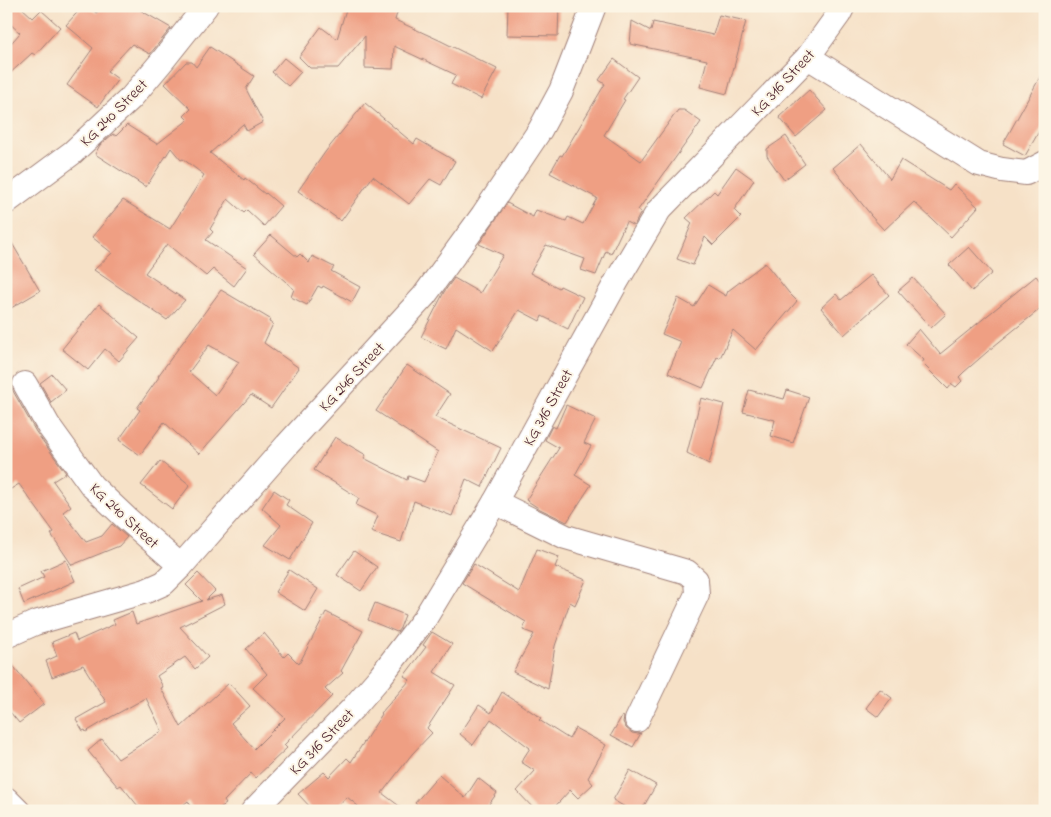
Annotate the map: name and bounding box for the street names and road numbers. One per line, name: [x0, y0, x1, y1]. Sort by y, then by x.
street label: KG 316 Street: [746, 44, 822, 123]
street label: KG 240 Street: [75, 74, 154, 153]
street label: KG 246 Street: [314, 337, 392, 418]
street label: KG 316 Street: [518, 365, 580, 451]
street label: KG 240 Street: [83, 478, 164, 556]
street label: KG 316 Street: [284, 703, 361, 781]

